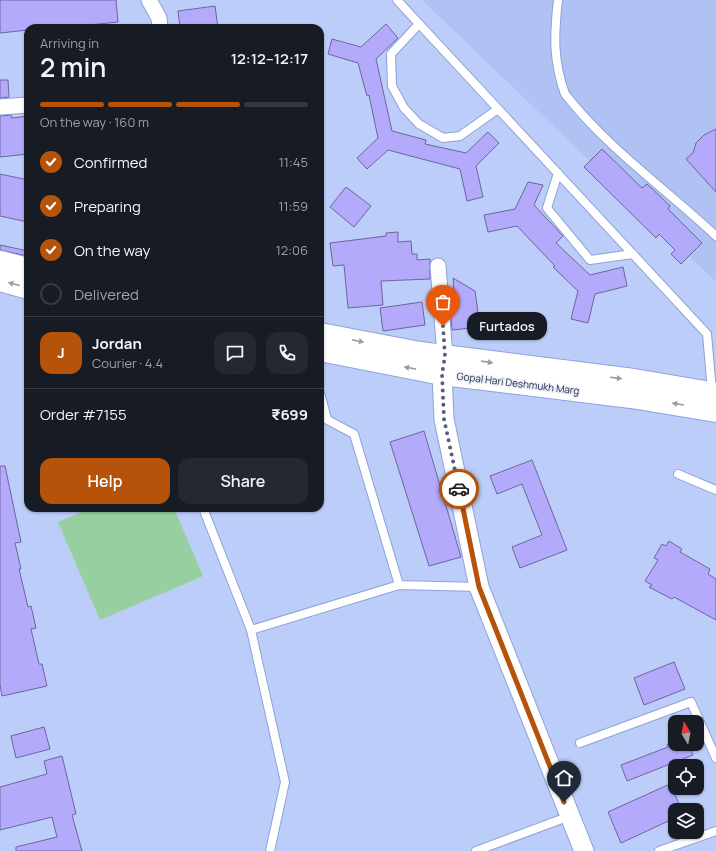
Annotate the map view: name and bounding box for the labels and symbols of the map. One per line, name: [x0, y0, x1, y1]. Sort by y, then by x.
one-way arrow: [8, 281, 20, 287]
pin: [426, 285, 460, 326]
callout: Furtados: [467, 312, 547, 340]
one-way arrow: [352, 338, 364, 344]
one-way arrow: [480, 359, 493, 365]
one-way arrow: [404, 364, 416, 370]
street label: Gopal Hari Deshmukh Marg: [456, 369, 580, 397]
one-way arrow: [609, 375, 622, 381]
one-way arrow: [671, 401, 684, 407]
courier: [439, 469, 479, 509]
north arrow: [668, 715, 704, 751]
pin: [547, 761, 581, 802]

